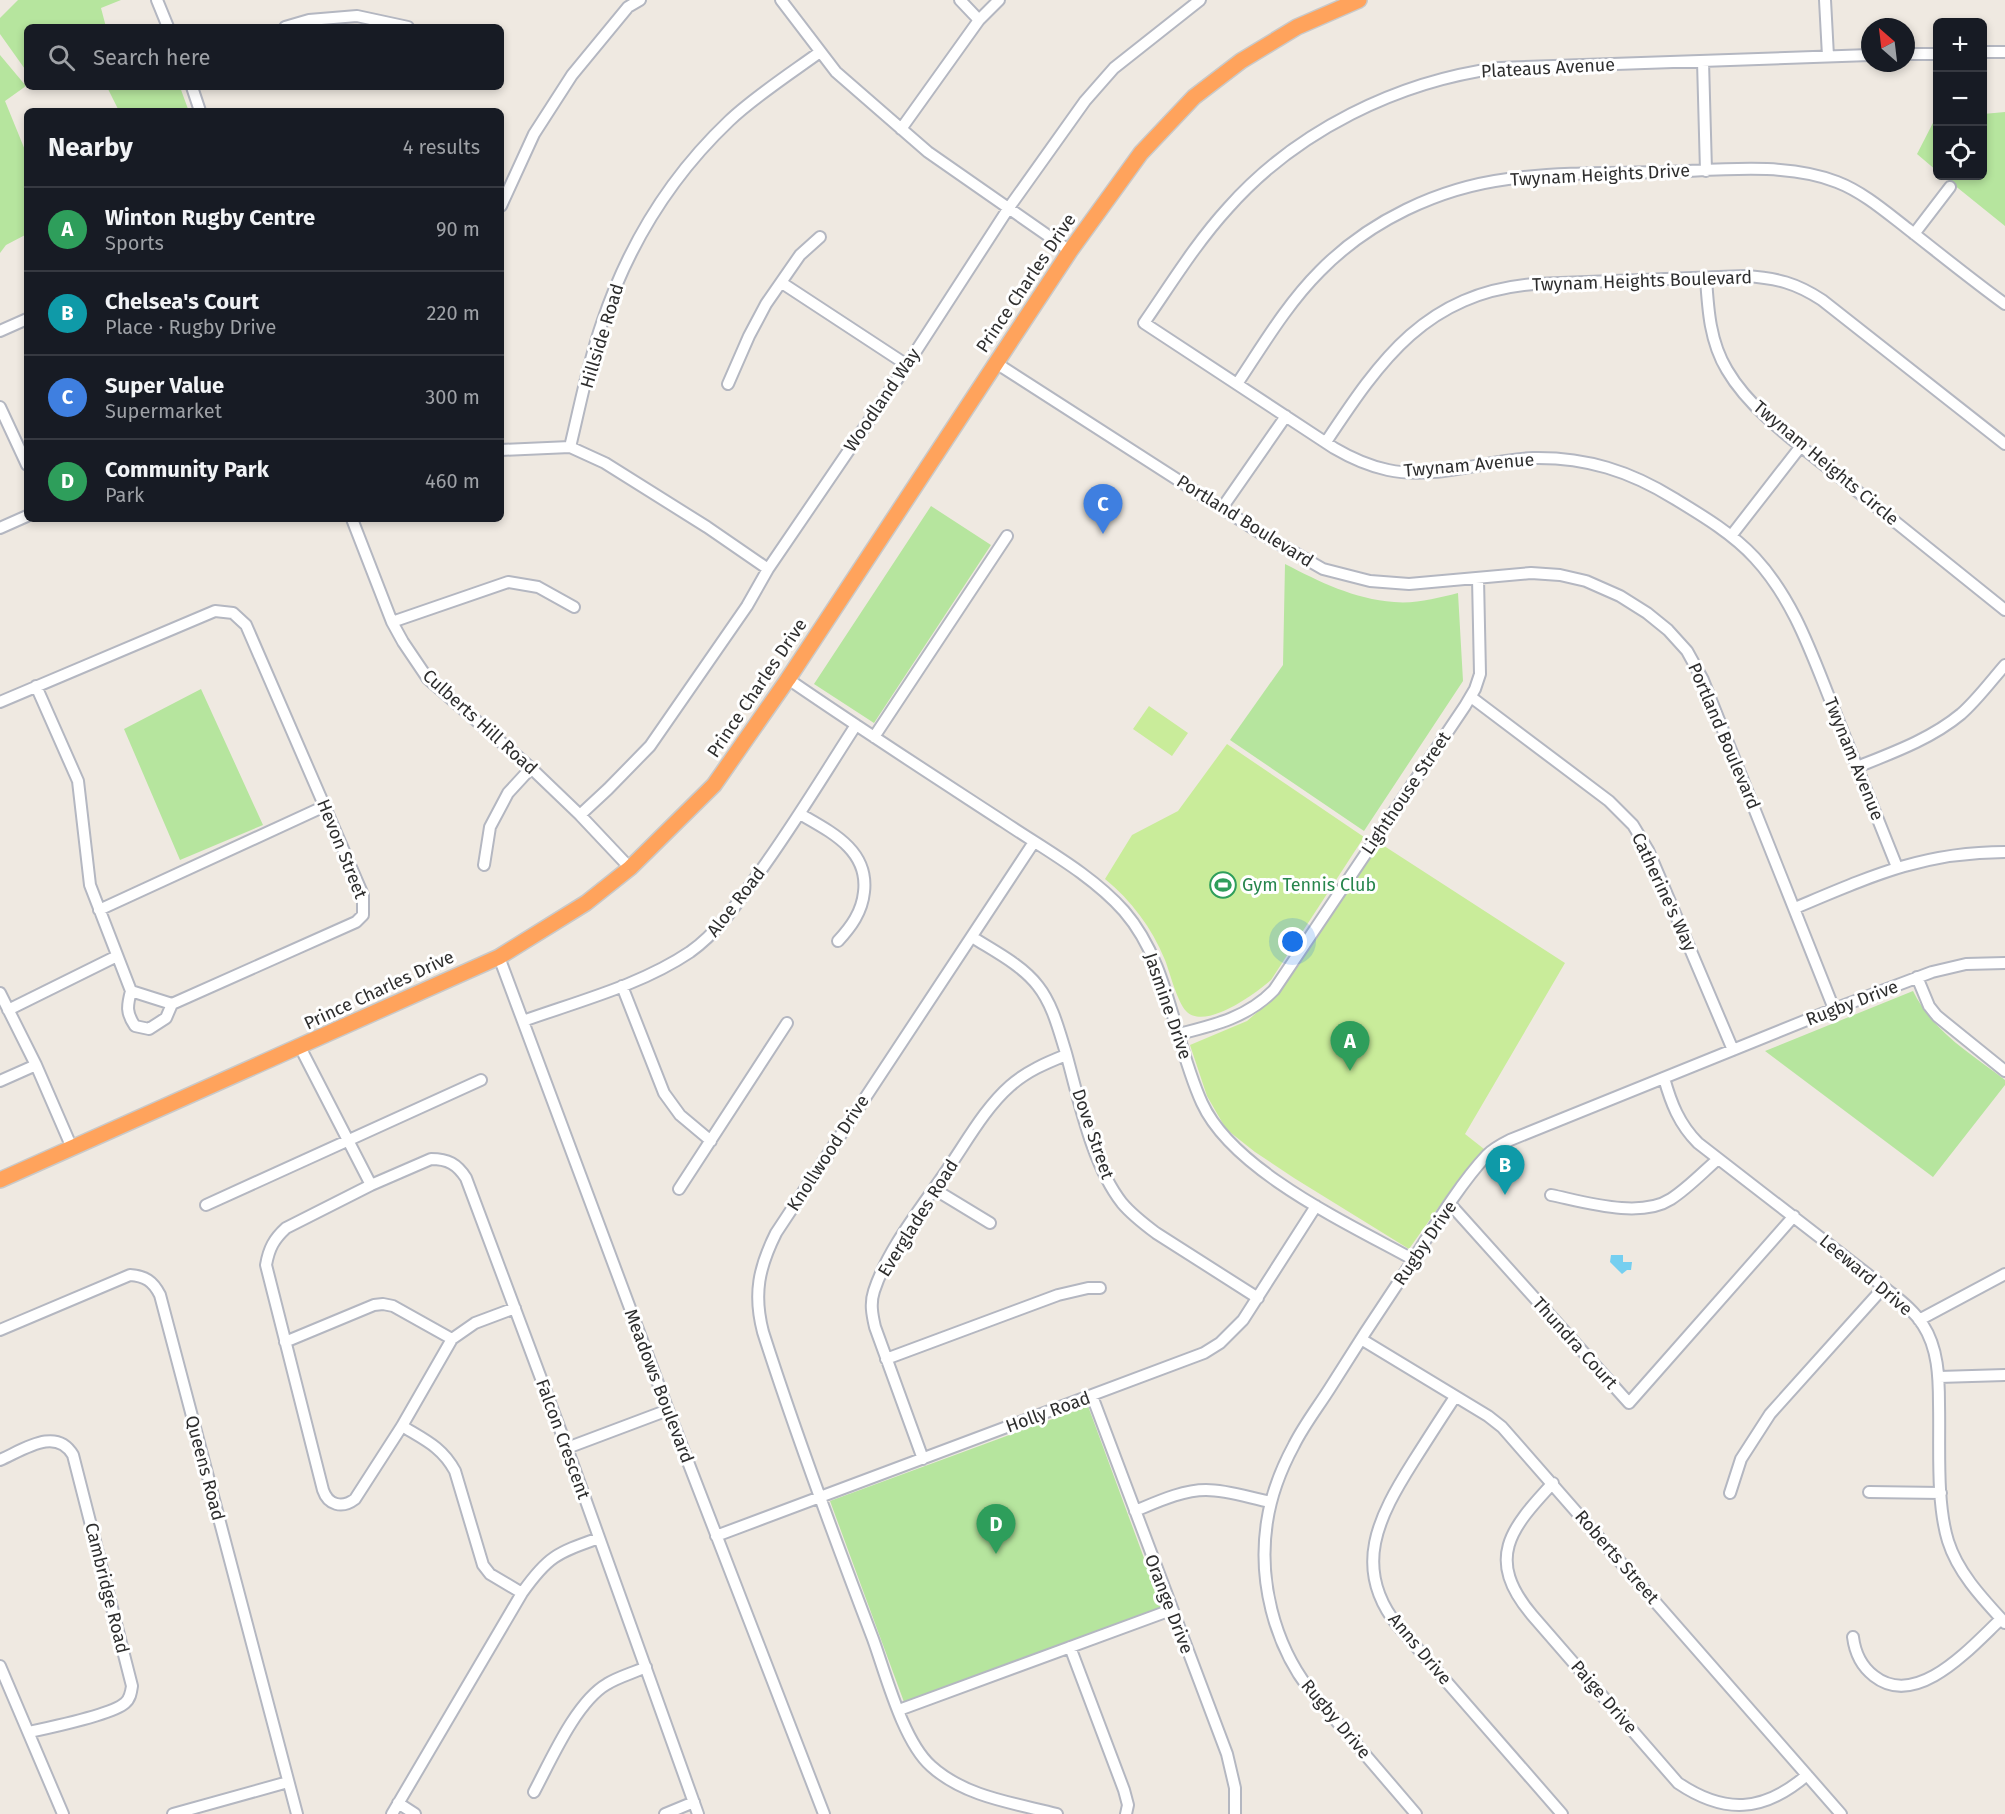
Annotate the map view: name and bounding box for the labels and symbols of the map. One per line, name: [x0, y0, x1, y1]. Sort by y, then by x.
north arrow: [1861, 18, 1915, 72]
street label: Plateaus Avenue: [1480, 54, 1616, 82]
street label: Twynam Heights Drive: [1510, 159, 1690, 191]
street label: Prince Charles Drive: [971, 209, 1081, 357]
street label: Twynam Heights Boulevard: [1532, 266, 1752, 296]
street label: Hillside Road: [576, 281, 628, 391]
street label: Woodland Way: [839, 344, 925, 456]
street label: Twynam Heights Circle: [1749, 396, 1903, 530]
street label: Twynam Avenue: [1403, 448, 1535, 482]
street label: Portland Boulevard: [1173, 470, 1317, 572]
pin: C: [1084, 484, 1122, 534]
street label: Prince Charles Drive: [702, 614, 812, 762]
street label: Portland Boulevard: [1683, 659, 1765, 813]
street label: Culberts Hill Road: [418, 665, 542, 779]
street label: Twynam Avenue: [1819, 694, 1889, 824]
street label: Lighthouse Street: [1357, 727, 1456, 859]
street label: Hevon Street: [312, 796, 372, 902]
street label: Catherine's Way: [1627, 829, 1701, 955]
street label: Aloe Road: [702, 863, 770, 941]
sports icon: Gym Tennis Club: [1208, 870, 1238, 900]
place label: Gym Tennis Club: [1242, 874, 1376, 896]
your location: [1278, 927, 1307, 956]
street label: Prince Charles Drive: [300, 946, 458, 1034]
street label: Jasmine Drive: [1139, 950, 1197, 1062]
street label: Rugby Drive: [1803, 975, 1901, 1031]
pin: A: [1330, 1022, 1370, 1071]
street label: Dove Street: [1067, 1086, 1119, 1183]
street label: Knollwood Drive: [782, 1091, 874, 1215]
pin: B: [1486, 1146, 1524, 1195]
street label: Everglades Road: [873, 1155, 963, 1281]
street label: Rugby Drive: [1389, 1197, 1461, 1289]
street label: Leeward Drive: [1815, 1230, 1917, 1320]
street label: Thundra Court: [1528, 1292, 1623, 1394]
street label: Meadows Boulevard: [619, 1306, 699, 1466]
street label: Falcon Crescent: [531, 1376, 595, 1503]
street label: Holly Road: [1003, 1387, 1093, 1437]
street label: Queens Road: [180, 1413, 230, 1523]
pin: D: [976, 1504, 1016, 1554]
street label: Roberts Street: [1570, 1506, 1664, 1609]
street label: Cambridge Road: [80, 1520, 134, 1656]
street label: Orange Drive: [1140, 1551, 1198, 1657]
street label: Anns Drive: [1384, 1609, 1456, 1689]
street label: Paige Drive: [1566, 1656, 1642, 1738]
street label: Rugby Drive: [1296, 1675, 1376, 1763]

